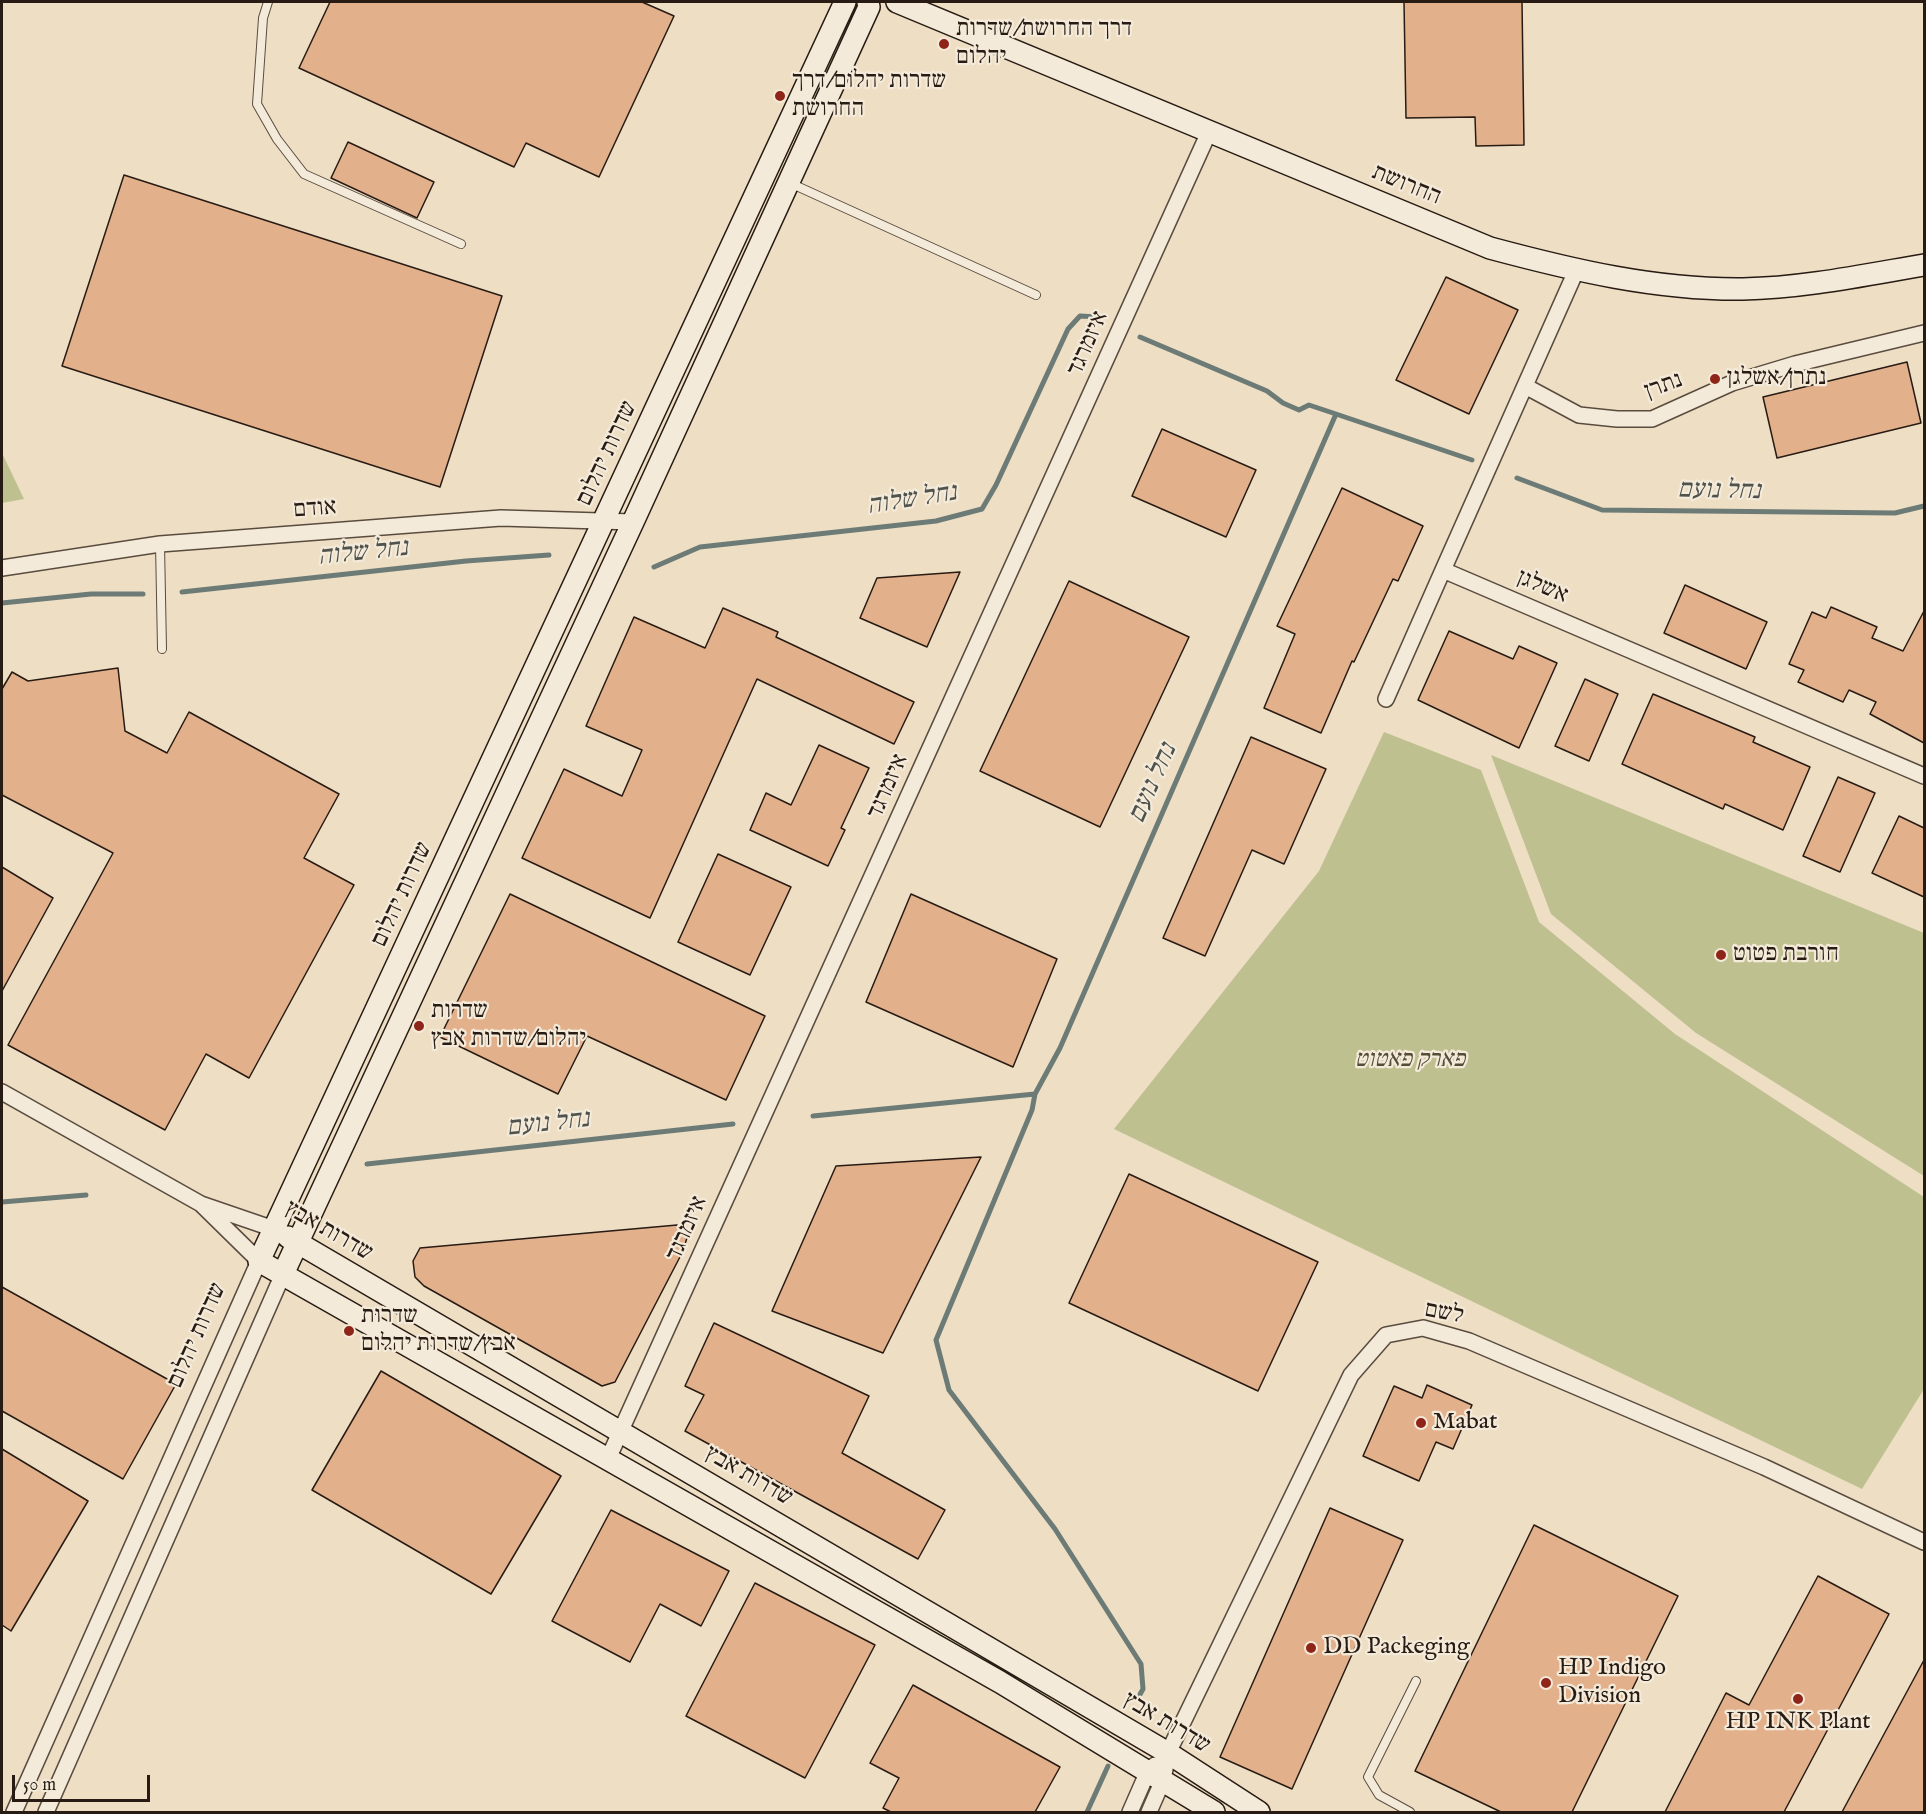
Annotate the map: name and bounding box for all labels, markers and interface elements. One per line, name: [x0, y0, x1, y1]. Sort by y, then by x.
place label: דרך החרושת/שדרות יהלום: [956, 16, 1132, 72]
marker: דרך החרושת/שדרות יהלום: [937, 37, 951, 51]
place label: שדרות יהלום/דרך החרושת: [792, 68, 946, 124]
marker: שדרות יהלום/דרך החרושת: [773, 89, 787, 103]
street label: החרושת: [1367, 159, 1445, 213]
street label: איזמרגד: [1062, 307, 1116, 381]
place label: נתרן/אשלגן: [1727, 365, 1826, 393]
street label: נתרן: [1641, 367, 1687, 407]
marker: נתרן/אשלגן: [1708, 372, 1722, 386]
street label: שדרות יהלום: [571, 397, 645, 511]
water label: נחל נועם: [1677, 476, 1761, 508]
water label: נחל שלוה: [865, 479, 959, 523]
street label: אודם: [293, 494, 337, 526]
water label: נחל שלוה: [316, 534, 410, 574]
street label: אשלגן: [1512, 564, 1572, 612]
water label: נחל נועם: [1123, 740, 1185, 828]
street label: איזמרגד: [862, 750, 916, 824]
street label: שדרות יהלום: [366, 838, 440, 952]
place label: חורבת פטוט: [1733, 941, 1839, 969]
marker: חורבת פטוט: [1714, 948, 1728, 962]
place label: שדרות יהלום/שדרות אבץ: [431, 998, 586, 1054]
marker: שדרות יהלום/שדרות אבץ: [412, 1019, 426, 1033]
park label: פארק פאטוט: [1355, 1047, 1465, 1075]
water label: נחל נועם: [505, 1105, 591, 1145]
street label: איזמרגד: [661, 1192, 715, 1266]
street label: שדרות אבץ: [279, 1195, 377, 1269]
street label: שדרות יהלום: [162, 1279, 234, 1393]
street label: לשם: [1422, 1296, 1466, 1332]
place label: שדרות אבץ/שדרות יהלום: [361, 1303, 516, 1359]
marker: שדרות אבץ/שדרות יהלום: [342, 1324, 356, 1338]
place label: Mabat: [1433, 1409, 1497, 1437]
marker: Mabat: [1414, 1416, 1428, 1430]
street label: שדרות אבץ: [699, 1440, 797, 1514]
place label: DD Packeging: [1323, 1634, 1470, 1662]
marker: DD Packeging: [1304, 1641, 1318, 1655]
place label: HP Indigo Division: [1558, 1655, 1666, 1711]
marker: HP Indigo Division: [1539, 1676, 1553, 1690]
street label: שדרות אבץ: [1117, 1687, 1215, 1761]
marker: HP INK Plant: [1791, 1692, 1805, 1706]
place label: HP INK Plant: [1725, 1709, 1871, 1737]
scale bar: [15, 1763, 153, 1801]
text: 50 m: [23, 1774, 56, 1797]

